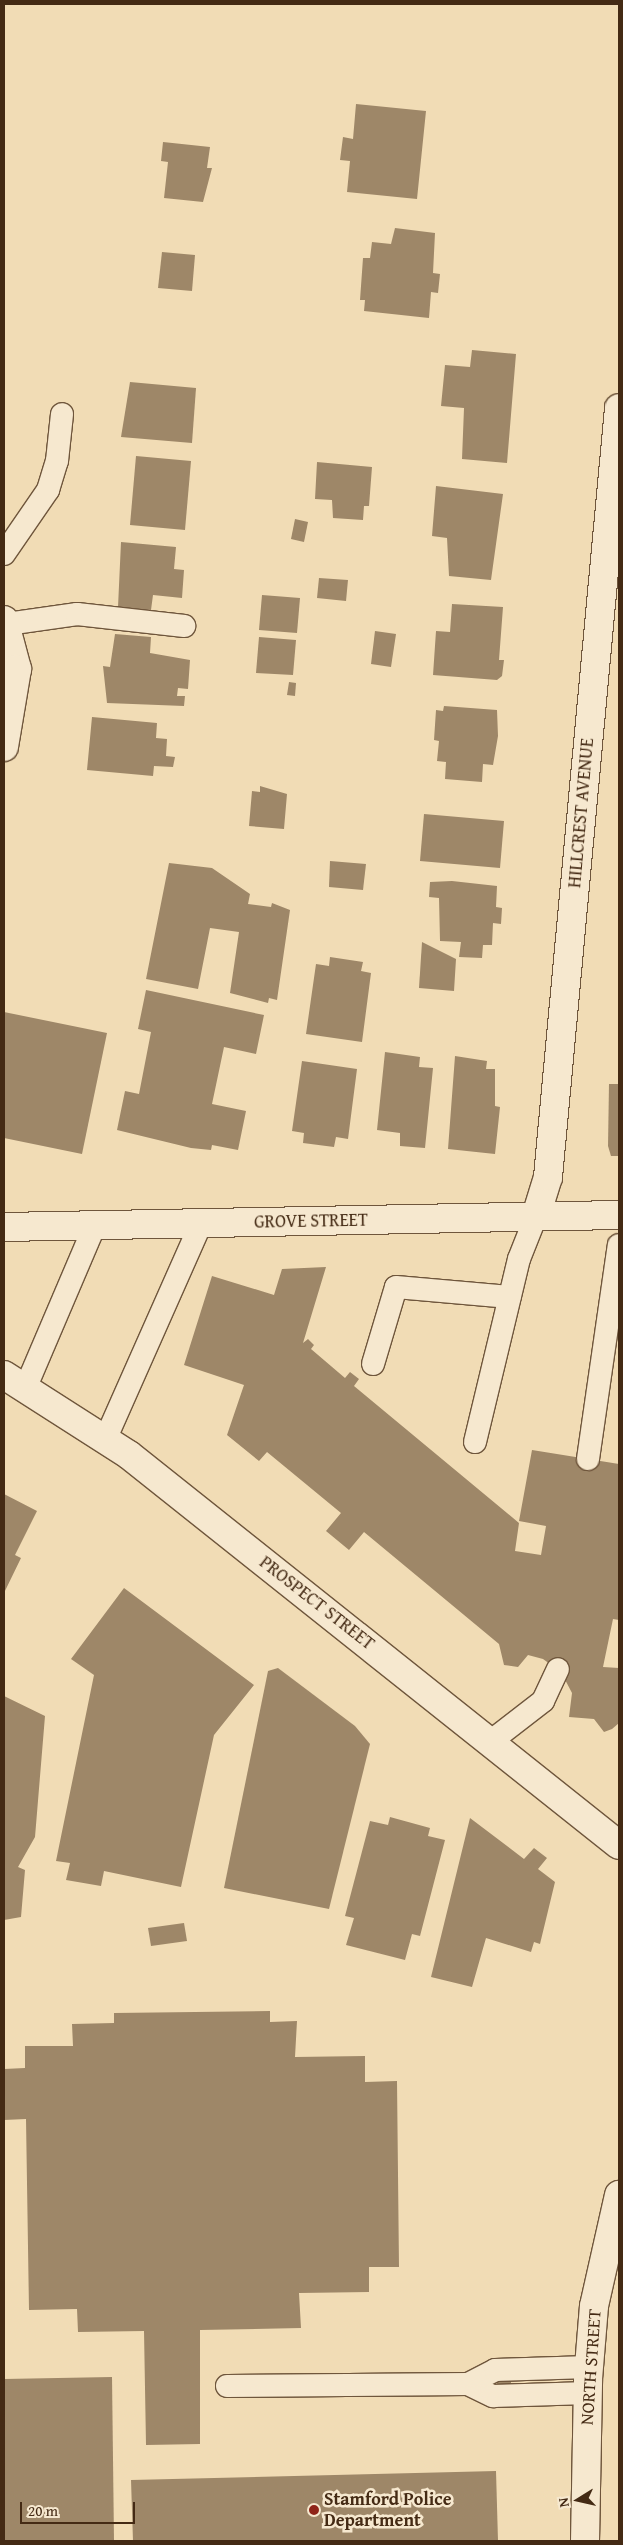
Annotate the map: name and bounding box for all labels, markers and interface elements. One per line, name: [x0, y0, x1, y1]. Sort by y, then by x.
street label: HILLCREST AVENUE: [564, 737, 598, 889]
street label: GROVE STREET: [254, 1209, 368, 1233]
street label: PROSPECT STREET: [255, 1551, 379, 1655]
street label: NORTH STREET: [576, 2308, 606, 2426]
north arrow: [553, 2475, 603, 2525]
place label: Stamford Police Department: [324, 2489, 452, 2532]
scale bar: [22, 2492, 138, 2524]
text: N: [553, 2496, 574, 2509]
text: 20 m: [28, 2500, 58, 2521]
marker: Stamford Police Department: [308, 2504, 320, 2516]

